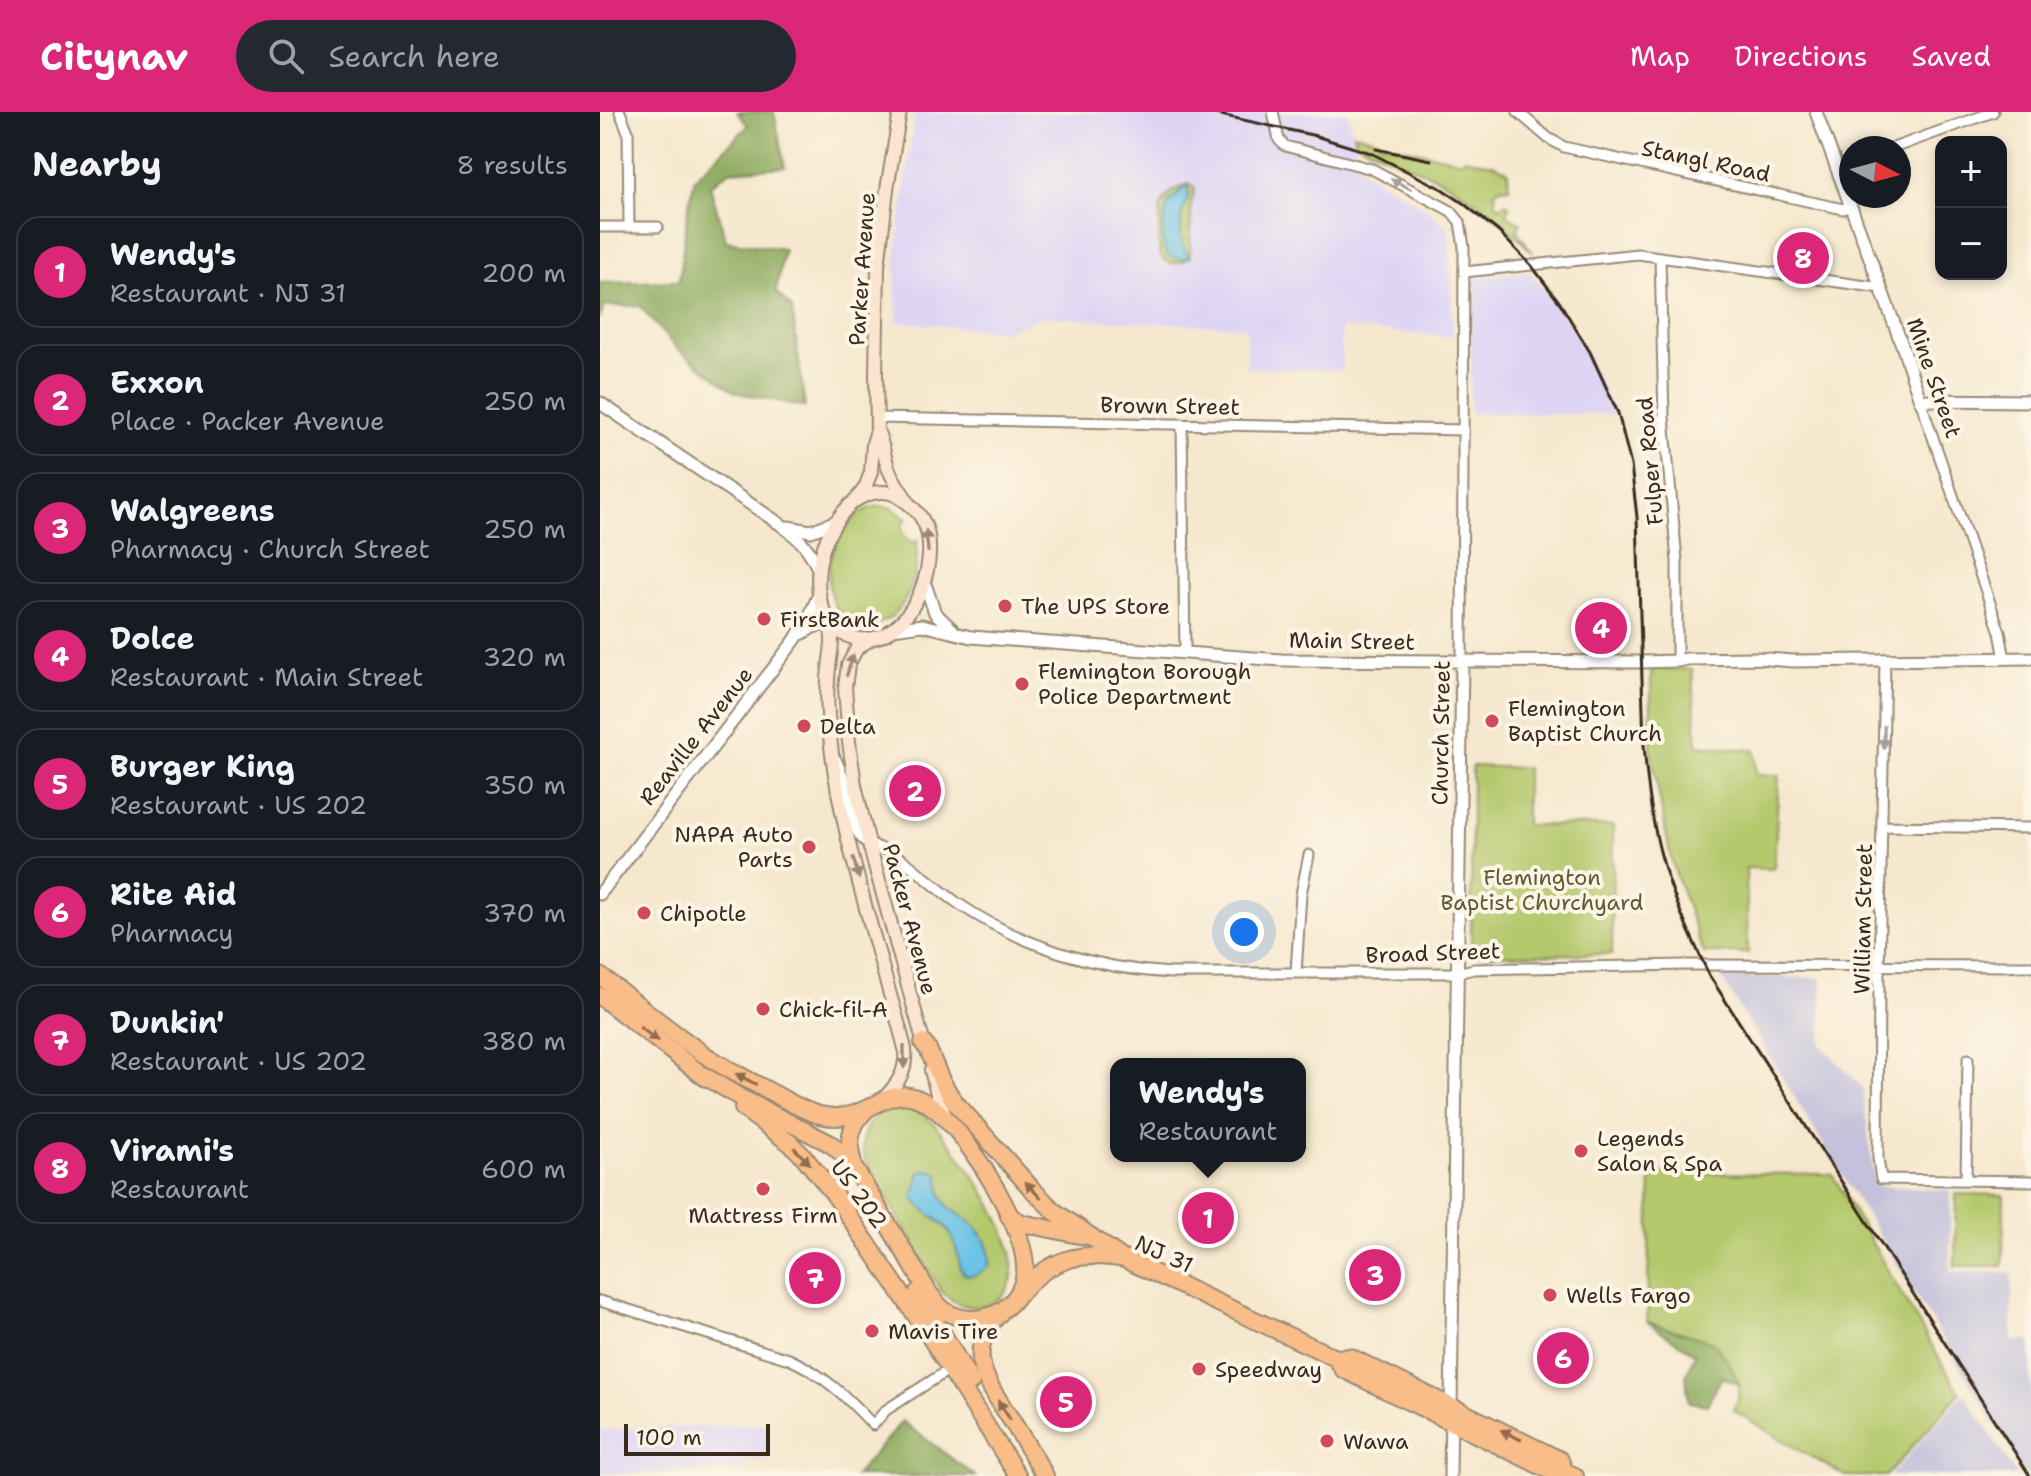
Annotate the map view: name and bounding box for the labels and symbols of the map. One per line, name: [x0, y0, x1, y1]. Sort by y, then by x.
street label: Stangl Road: [1639, 133, 1773, 189]
north arrow: [1839, 136, 1911, 208]
one-way arrow: [1389, 177, 1412, 190]
street label: Parker Avenue: [842, 191, 882, 347]
pin: 8: [1777, 228, 1829, 288]
street label: Mine Street: [1900, 314, 1968, 442]
street label: Brown Street: [1100, 390, 1240, 422]
street label: Fulper Road: [1630, 396, 1670, 526]
one-way arrow: [920, 528, 933, 553]
place label: The UPS Store: [1021, 592, 1170, 621]
marker: The UPS Store: [996, 597, 1014, 615]
pin: 4: [1575, 598, 1627, 658]
place label: FirstBank: [780, 605, 880, 634]
marker: FirstBank: [755, 610, 773, 628]
street label: Main Street: [1289, 625, 1415, 657]
one-way arrow: [844, 652, 857, 676]
place label: Flemington Borough Police Department: [1038, 657, 1252, 711]
street label: Church Street: [1425, 660, 1457, 806]
street label: Reaville Avenue: [633, 661, 759, 811]
marker: Flemington Borough Police Department: [1013, 675, 1031, 693]
place label: Flemington Baptist Church: [1508, 694, 1662, 748]
place label: Delta: [820, 712, 876, 741]
marker: Flemington Baptist Church: [1483, 712, 1501, 730]
marker: Delta: [795, 717, 813, 735]
one-way arrow: [1878, 725, 1890, 750]
pin: 2: [889, 761, 941, 821]
place label: NAPA Auto Parts: [674, 820, 793, 874]
marker: NAPA Auto Parts: [800, 838, 818, 856]
street label: Packer Avenue: [876, 840, 944, 998]
street label: William Street: [1847, 843, 1879, 995]
one-way arrow: [850, 857, 863, 881]
park label: Flemington Baptist Churchyard: [1441, 863, 1643, 917]
place label: Chipotle: [660, 899, 747, 928]
marker: Chipotle: [635, 904, 653, 922]
your location: [1224, 912, 1264, 952]
street label: Broad Street: [1365, 936, 1501, 970]
place label: Chick-fil-A: [779, 995, 888, 1024]
marker: Chick-fil-A: [754, 1000, 772, 1018]
one-way arrow: [638, 1026, 660, 1042]
one-way arrow: [898, 1044, 910, 1070]
one-way arrow: [735, 1072, 758, 1085]
place label: Legends Salon & Spa: [1597, 1124, 1722, 1178]
marker: Legends Salon & Spa: [1572, 1142, 1590, 1160]
one-way arrow: [792, 1146, 810, 1165]
street label: US 202: [824, 1154, 894, 1234]
marker: Mattress Firm: [754, 1180, 772, 1198]
one-way arrow: [1024, 1181, 1042, 1200]
pin: 1: [1182, 1188, 1234, 1248]
place label: Mattress Firm: [688, 1201, 838, 1230]
street label: NJ 31: [1130, 1228, 1198, 1280]
pin: 3: [1349, 1245, 1401, 1305]
pin: 7: [789, 1248, 841, 1308]
place label: Wells Fargo: [1566, 1281, 1691, 1310]
marker: Wells Fargo: [1541, 1286, 1559, 1304]
place label: Mavis Tire: [888, 1317, 999, 1346]
marker: Mavis Tire: [863, 1322, 881, 1340]
pin: 6: [1537, 1328, 1589, 1388]
place label: Speedway: [1215, 1355, 1322, 1384]
marker: Speedway: [1190, 1360, 1208, 1378]
pin: 5: [1040, 1372, 1092, 1432]
one-way arrow: [997, 1399, 1012, 1420]
scale bar: [624, 1420, 770, 1456]
place label: Wawa: [1343, 1427, 1409, 1456]
one-way arrow: [1499, 1428, 1522, 1442]
marker: Wawa: [1318, 1432, 1336, 1450]

